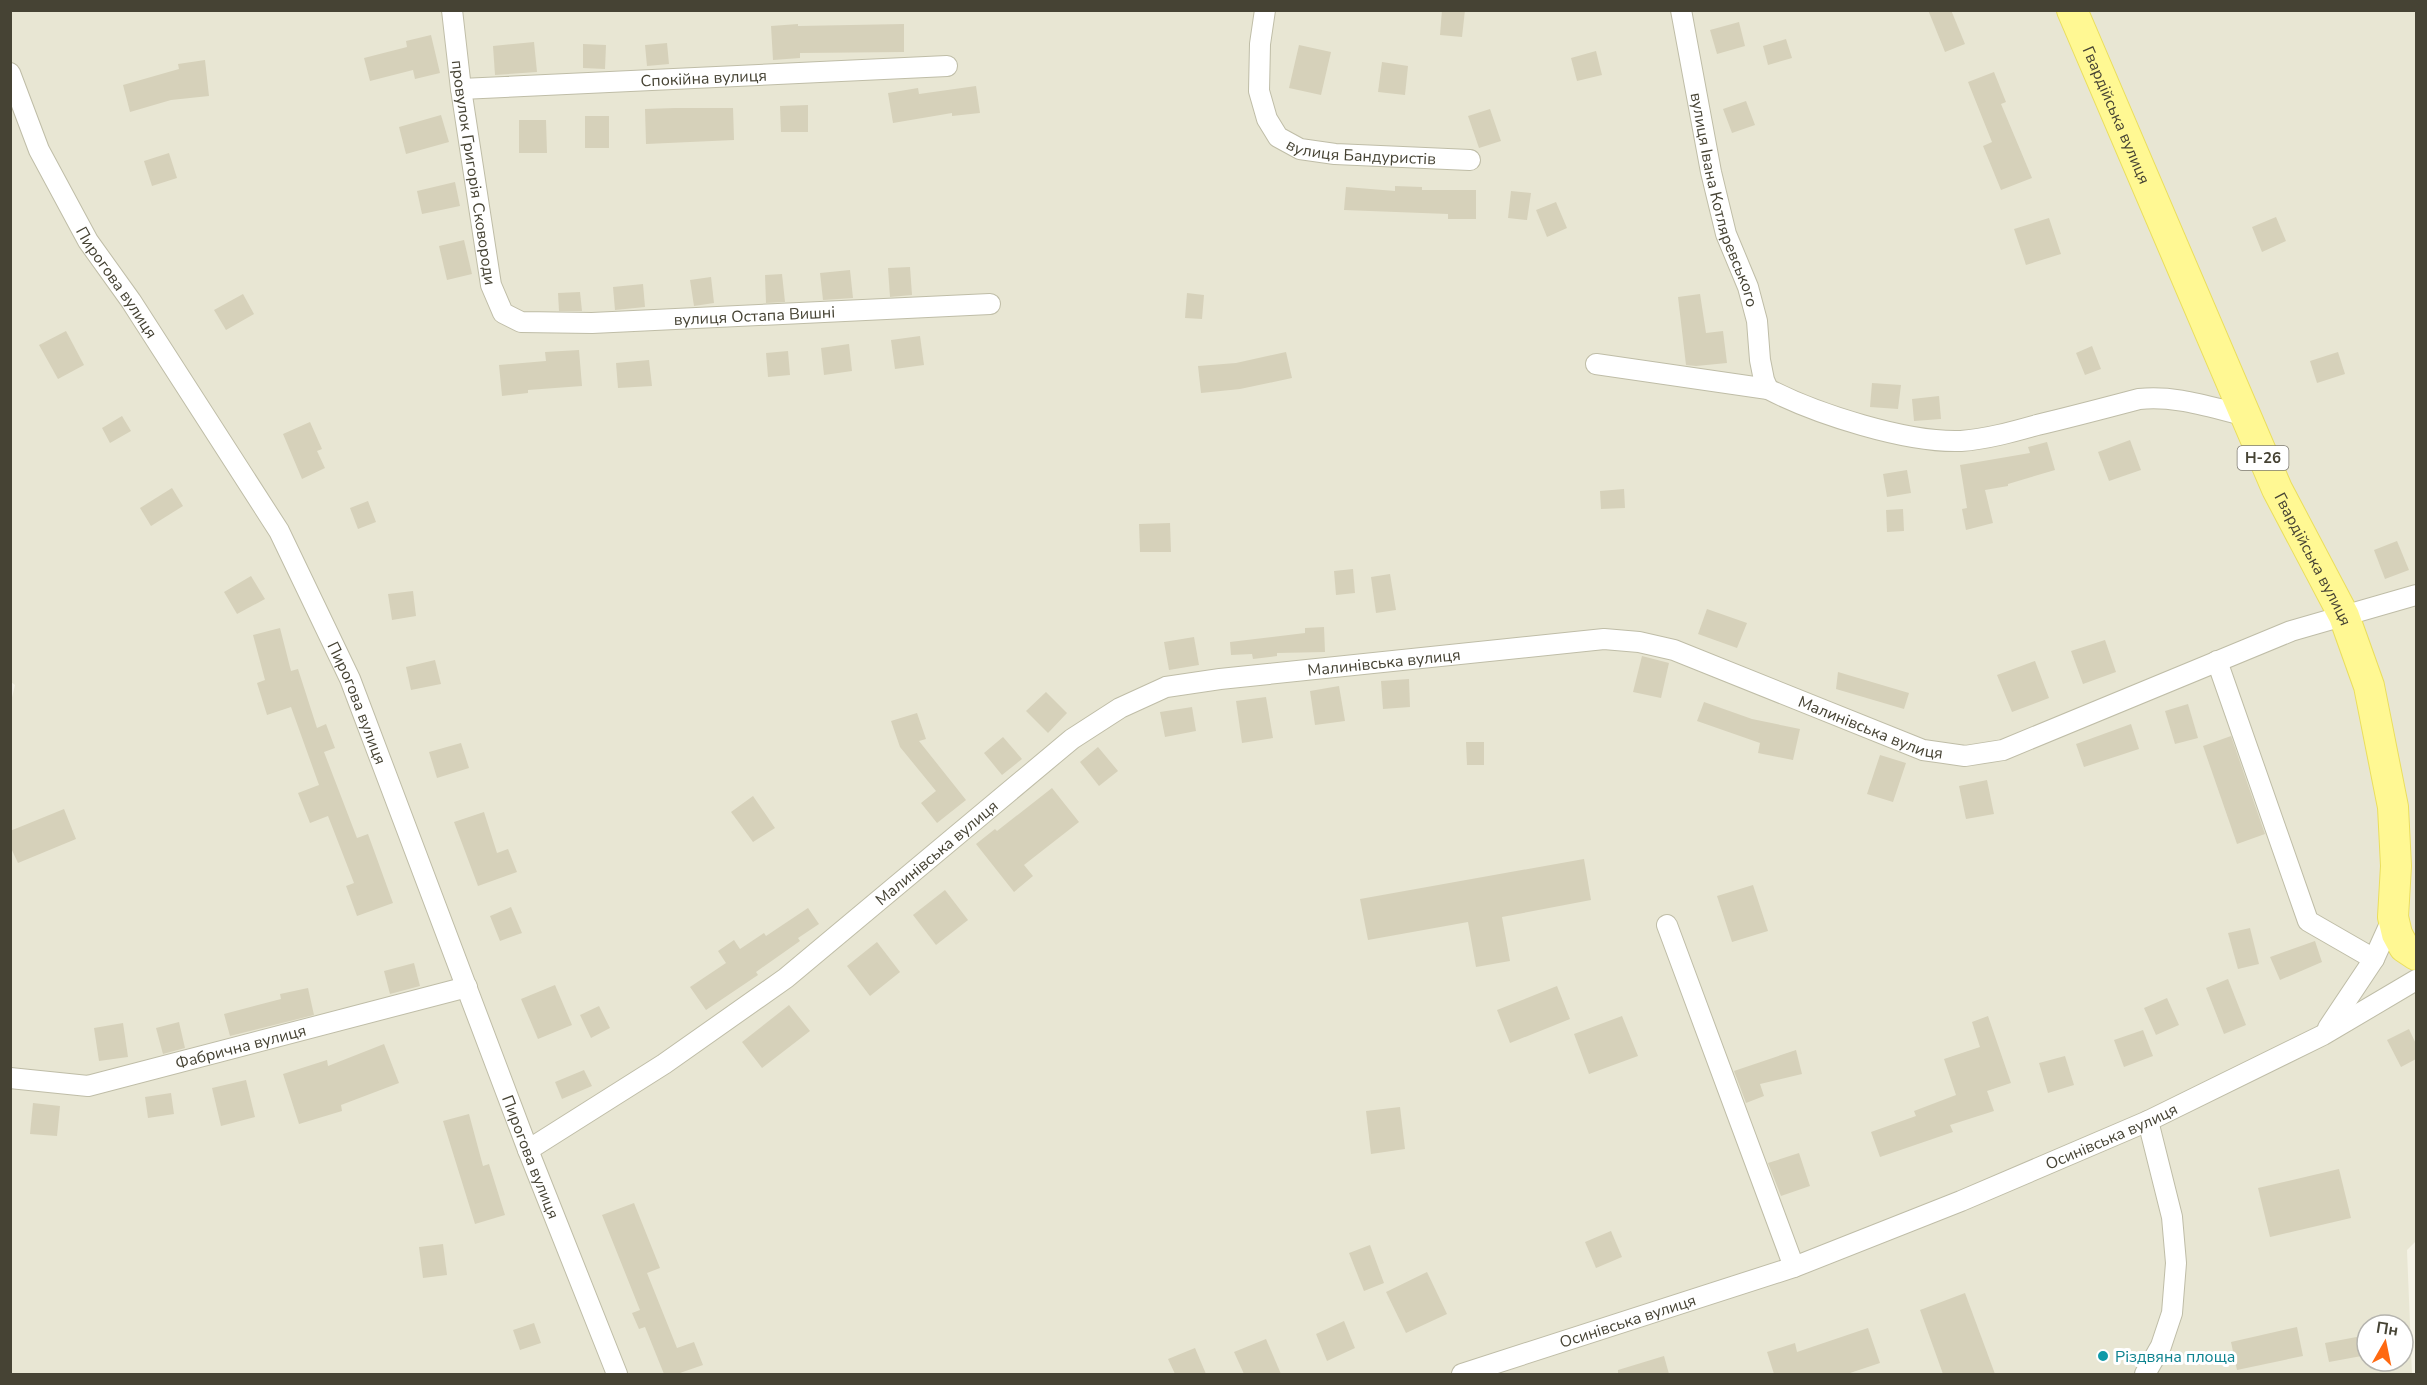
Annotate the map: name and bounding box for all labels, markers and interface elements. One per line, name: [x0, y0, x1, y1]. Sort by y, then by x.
street label: Гвардійська вулиця: [2077, 43, 2155, 187]
street label: провулок Григорія Сковороди: [446, 59, 501, 287]
street label: Спокійна вулиця: [640, 65, 767, 92]
street label: вулиця Івана Котляревського: [1685, 91, 1763, 309]
street label: вулиця Бандуристів: [1282, 134, 1437, 170]
street label: Пирогова вулиця: [70, 223, 162, 343]
street label: вулиця Остапа Вишні: [673, 301, 836, 331]
road number: Н-26: [2238, 446, 2288, 470]
street label: Гвардійська вулиця: [2269, 489, 2357, 629]
street label: Пирогова вулиця: [322, 638, 391, 768]
street label: Малинівська вулиця: [1306, 644, 1462, 682]
street label: Малинівська вулиця: [1795, 691, 1944, 765]
street label: Малинівська вулиця: [871, 795, 1003, 911]
street label: Фабрична вулиця: [173, 1019, 309, 1075]
street label: Пирогова вулиця: [496, 1092, 564, 1222]
street label: Осинівська вулиця: [2042, 1098, 2181, 1176]
street label: Осинівська вулиця: [1557, 1289, 1699, 1354]
north arrow: [2355, 1313, 2415, 1373]
text: Пн: [2375, 1317, 2400, 1342]
place label: Різдвяна площа: [2115, 1346, 2235, 1368]
marker: Різдвяна площа: [2096, 1349, 2110, 1363]

